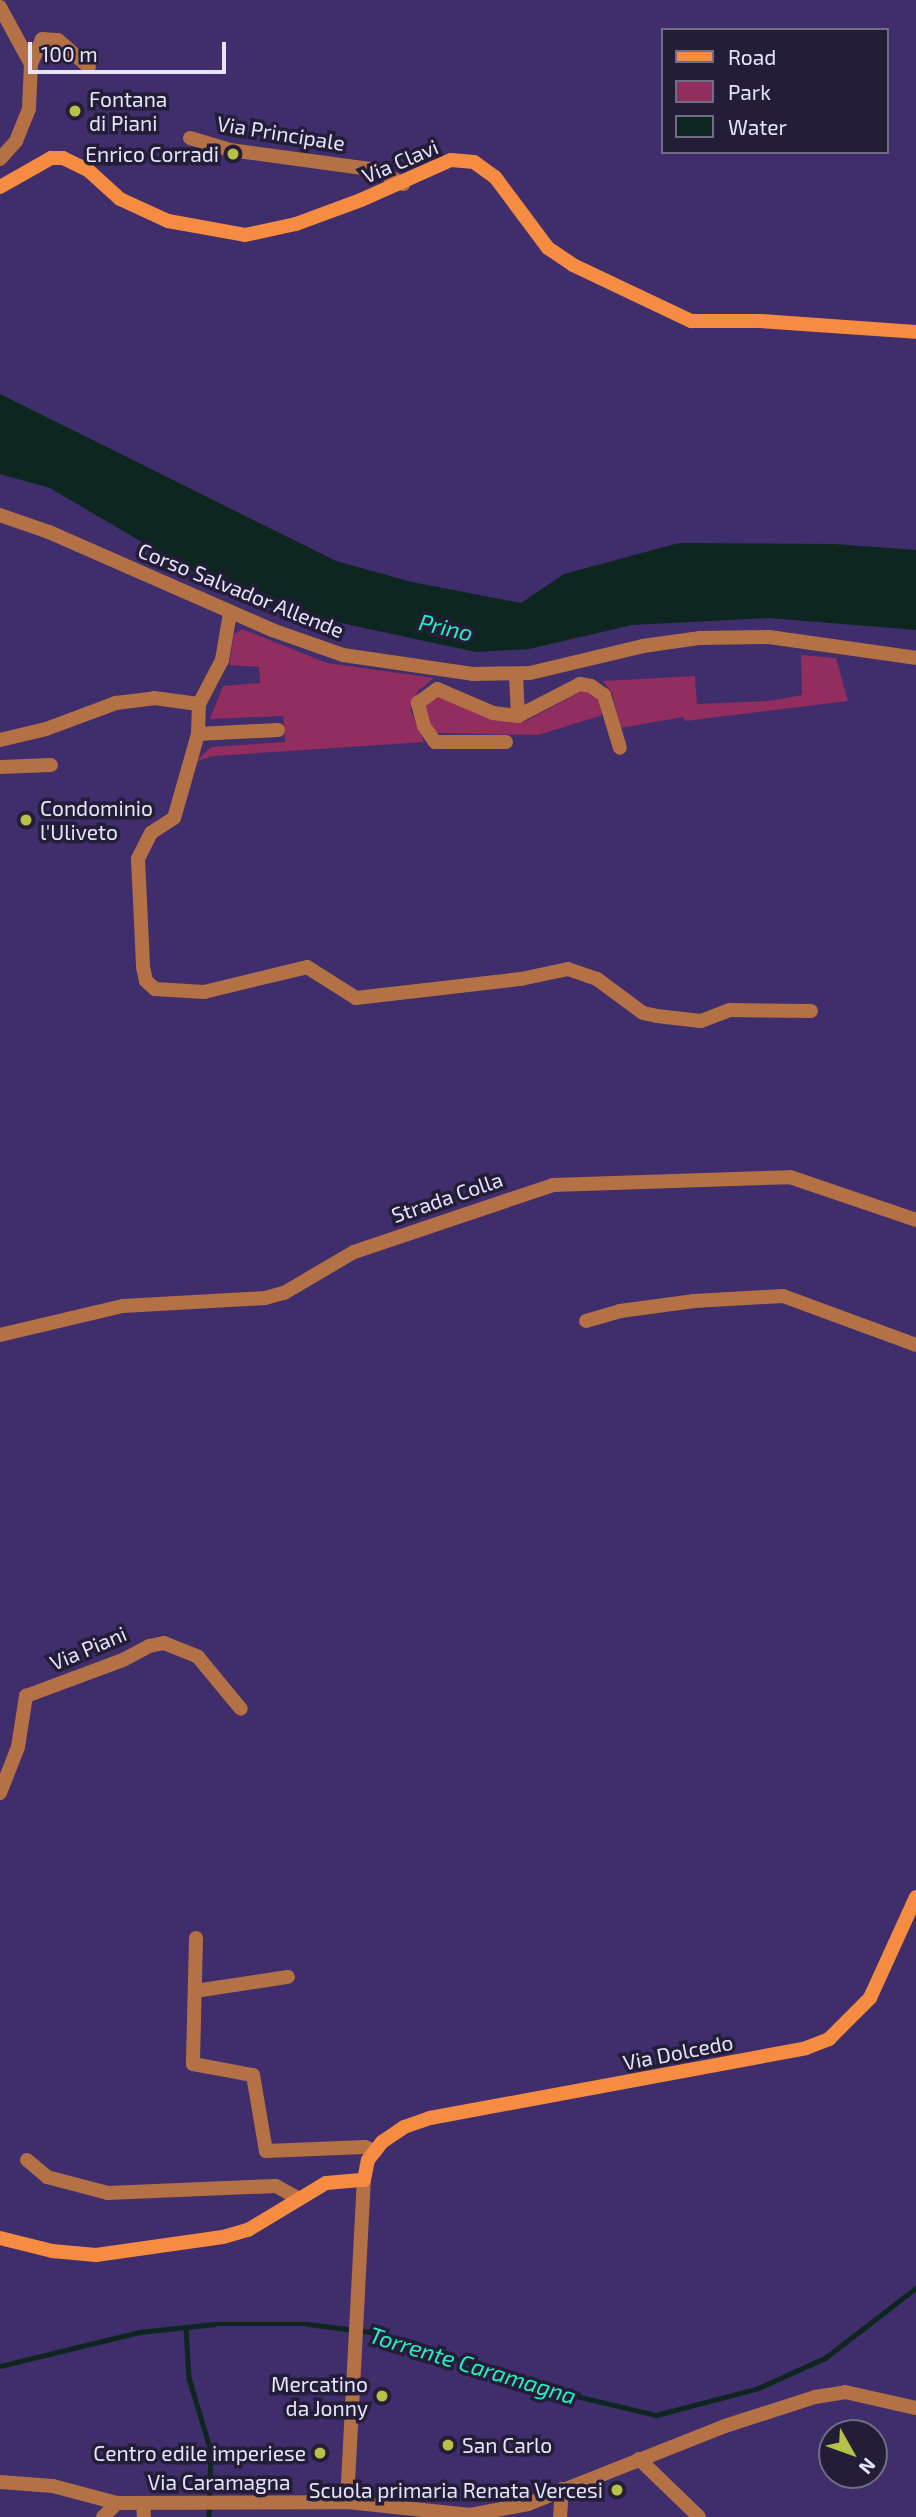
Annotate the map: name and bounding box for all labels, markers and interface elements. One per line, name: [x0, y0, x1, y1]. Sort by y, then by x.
scale bar: [32, 28, 229, 72]
legend: [660, 28, 888, 154]
text: 100 m: [41, 41, 98, 66]
text: Road: [728, 44, 776, 69]
text: Park: [728, 79, 771, 104]
place label: Fontana di Piani: [89, 86, 167, 136]
marker: Fontana di Piani: [67, 103, 83, 119]
street label: Via Principale: [215, 110, 347, 156]
text: Water: [728, 114, 787, 139]
street label: Via Clavi: [358, 134, 442, 188]
place label: Enrico Corradi: [85, 141, 219, 167]
marker: Enrico Corradi: [225, 146, 241, 162]
street label: Corso Salvador Allende: [134, 537, 348, 643]
water label: Prino: [416, 607, 476, 647]
place label: Condominio l'Uliveto: [40, 795, 153, 845]
marker: Condominio l'Uliveto: [18, 812, 34, 828]
street label: Strada Colla: [388, 1166, 506, 1228]
street label: Via Piani: [46, 1621, 130, 1675]
street label: Via Dolcedo: [621, 2029, 735, 2075]
water label: Torrente Caramagna: [366, 2320, 580, 2410]
place label: Mercatino da Jonny: [271, 2371, 368, 2421]
marker: Mercatino da Jonny: [374, 2388, 390, 2404]
north arrow: [818, 2419, 888, 2489]
place label: San Carlo: [462, 2432, 552, 2458]
marker: San Carlo: [440, 2437, 456, 2453]
place label: Centro edile imperiese: [93, 2440, 306, 2466]
marker: Centro edile imperiese: [312, 2445, 328, 2461]
text: N: [855, 2454, 881, 2479]
street label: Via Caramagna: [147, 2469, 291, 2495]
place label: Scuola primaria Renata Vercesi: [308, 2477, 603, 2503]
marker: Scuola primaria Renata Vercesi: [609, 2482, 625, 2498]

